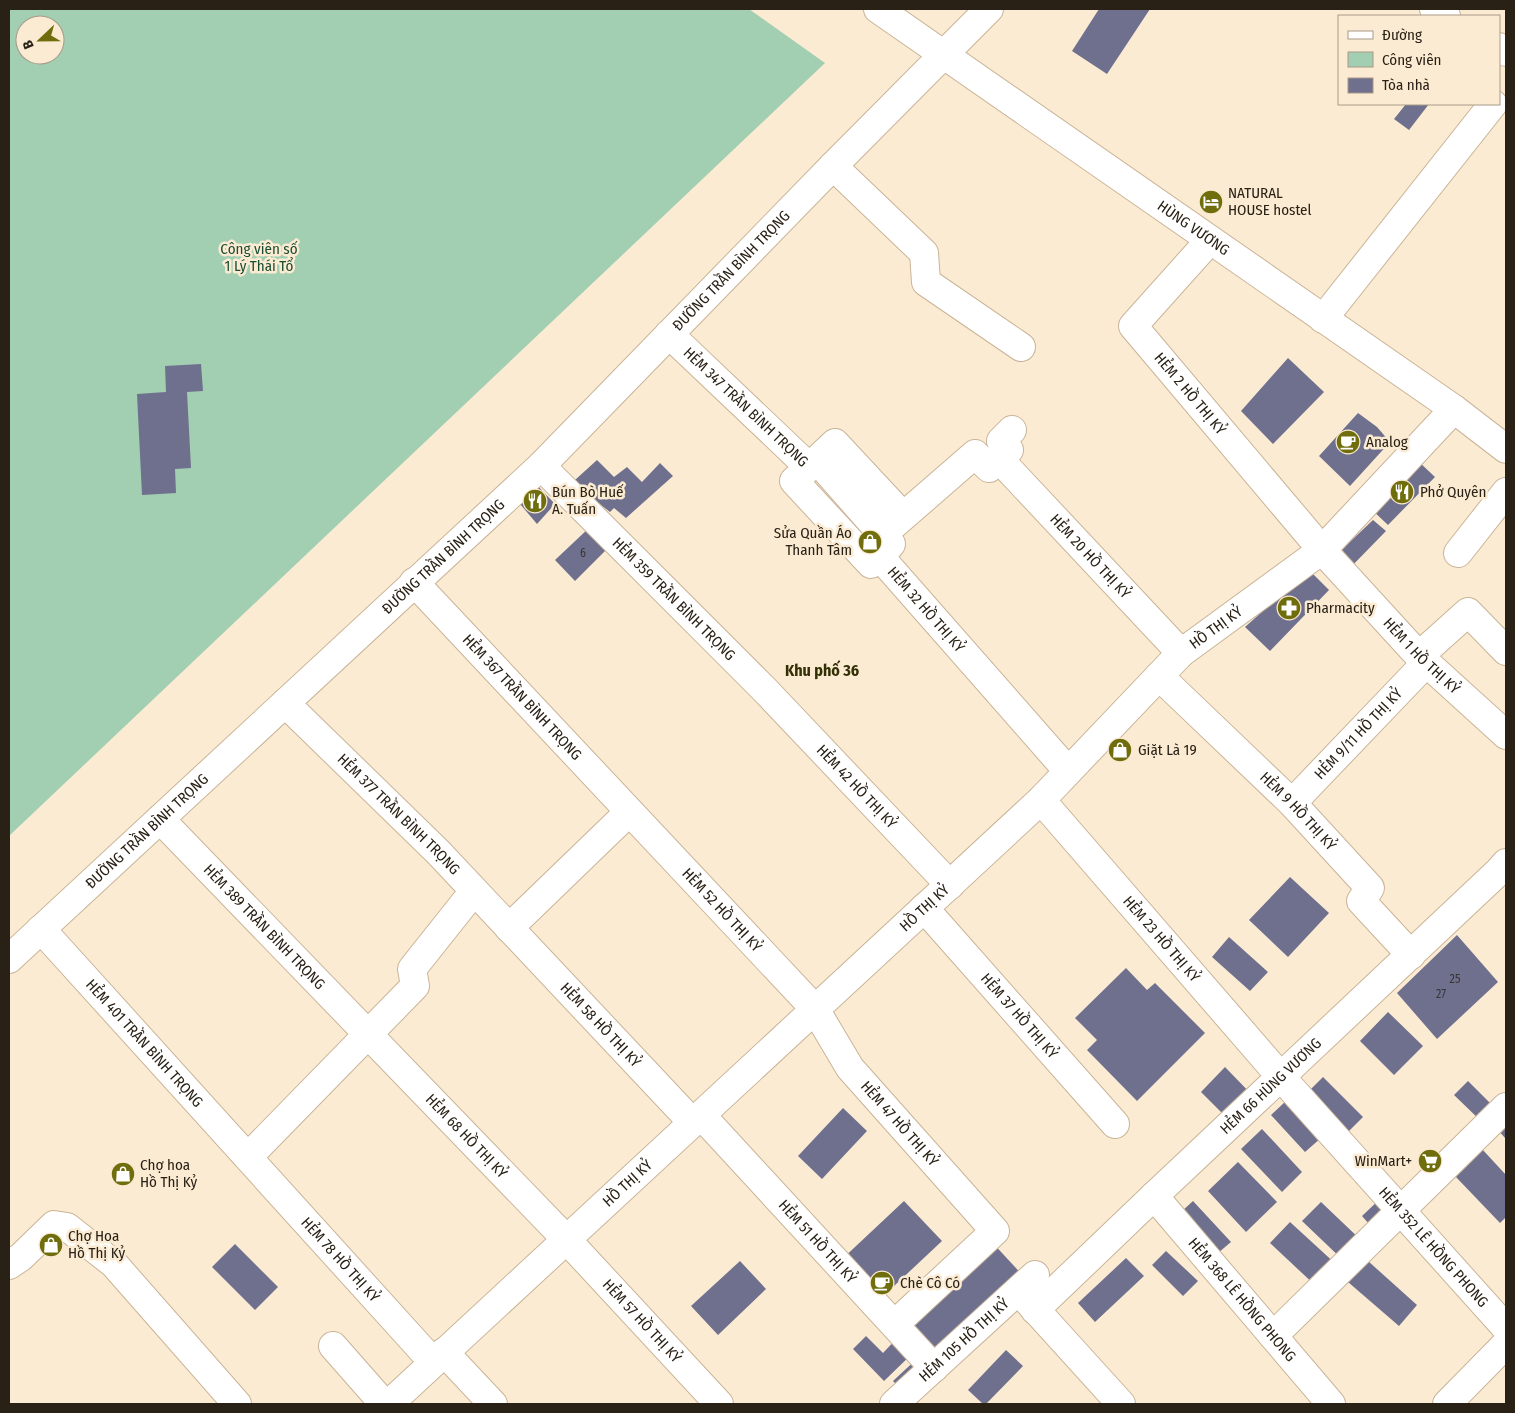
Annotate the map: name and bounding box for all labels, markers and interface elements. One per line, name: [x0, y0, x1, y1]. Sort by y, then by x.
north arrow: [15, 15, 65, 65]
legend: [1338, 15, 1500, 105]
text: Đường: [1382, 26, 1422, 44]
text: B: [19, 38, 38, 51]
text: Công viên: [1382, 51, 1441, 69]
text: Tòa nhà: [1382, 76, 1430, 94]
place label: NATURAL HOUSE hostel: [1228, 184, 1312, 219]
hotel icon: NATURAL HOUSE hostel: [1198, 189, 1224, 215]
street label: HÙNG VƯƠNG: [1154, 197, 1233, 259]
street label: ĐƯỜNG TRẦN BÌNH TRỌNG: [669, 207, 794, 334]
park label: Công viên số 1 Lý Thái Tổ: [220, 240, 298, 275]
street label: HẺM 347 TRẦN BÌNH TRỌNG: [680, 344, 812, 470]
street label: HẺM 2 HỒ THỊ KỶ: [1151, 349, 1231, 439]
cafe icon: Analog: [1335, 429, 1361, 455]
place label: Analog: [1366, 433, 1408, 451]
restaurant icon: Phở Quyên: [1389, 479, 1415, 505]
place label: Bún Bò Huế A. Tuấn: [552, 483, 624, 518]
place label: Phở Quyên: [1420, 483, 1486, 501]
restaurant icon: Bún Bò Huế A. Tuấn: [522, 488, 548, 514]
street label: ĐƯỜNG TRẦN BÌNH TRỌNG: [378, 495, 508, 618]
street label: HẺM 20 HỒ THỊ KỶ: [1046, 510, 1135, 603]
place label: Sửa Quần Áo Thanh Tâm: [774, 524, 852, 559]
shop icon: Sửa Quần Áo Thanh Tâm: [857, 529, 883, 555]
street label: HẺM 359 TRẦN BÌNH TRỌNG: [609, 534, 739, 664]
house number: 6: [580, 546, 586, 560]
street label: HẺM 32 HỒ THỊ KỶ: [884, 563, 970, 656]
pharmacy icon: Pharmacity: [1276, 595, 1302, 621]
place label: Pharmacity: [1306, 599, 1375, 617]
street label: HỒ THỊ KỶ: [1186, 601, 1246, 653]
street label: HẺM 1 HỒ THỊ KỶ: [1380, 614, 1465, 698]
street label: HẺM 367 TRẦN BÌNH TRỌNG: [459, 631, 585, 764]
district label: Khu phố 36: [785, 660, 859, 680]
street label: HẺM 9/11 HỒ THỊ KỶ: [1311, 683, 1406, 783]
shop icon: Giặt Là 19: [1107, 737, 1133, 763]
street label: HẺM 42 HỒ THỊ KỶ: [813, 741, 902, 833]
place label: Giặt Là 19: [1138, 741, 1197, 759]
street label: HẺM 377 TRẦN BÌNH TRỌNG: [334, 750, 464, 878]
street label: HẺM 9 HỒ THỊ KỶ: [1256, 768, 1341, 855]
street label: ĐƯỜNG TRẦN BÌNH TRỌNG: [82, 770, 212, 892]
street label: HẺM 389 TRẦN BÌNH TRỌNG: [200, 861, 329, 993]
street label: HẺM 52 HỒ THỊ KỶ: [678, 864, 767, 956]
street label: HỒ THỊ KỶ: [896, 879, 953, 935]
street label: HẺM 23 HỒ THỊ KỶ: [1119, 892, 1205, 986]
street label: HẺM 37 HỒ THỊ KỶ: [977, 970, 1063, 1063]
house number: 25: [1450, 972, 1461, 986]
street label: HẺM 401 TRẦN BÌNH TRỌNG: [82, 976, 207, 1111]
street label: HẺM 58 HỒ THỊ KỶ: [557, 979, 646, 1071]
house number: 27: [1436, 987, 1446, 1001]
street label: HẺM 66 HÙNG VƯƠNG: [1216, 1034, 1325, 1138]
street label: HẺM 47 HỒ THỊ KỶ: [857, 1077, 943, 1170]
street label: HẺM 68 HỒ THỊ KỶ: [422, 1090, 512, 1182]
supermarket icon: WinMart+: [1417, 1148, 1443, 1174]
place label: WinMart+: [1355, 1152, 1412, 1170]
street label: HỒ THỊ KỶ: [599, 1155, 656, 1210]
place label: Chợ hoa Hồ Thị Kỷ: [140, 1156, 197, 1191]
shop icon: Chợ hoa Hồ Thị Kỷ: [110, 1161, 136, 1187]
street label: HẺM 352 LÊ HỒNG PHONG: [1375, 1183, 1492, 1311]
street label: HẺM 51 HỒ THỊ KỶ: [775, 1196, 861, 1287]
street label: HẺM 78 HỒ THỊ KỶ: [297, 1213, 384, 1306]
place label: Chợ Hoa Hồ Thị Kỷ: [68, 1227, 125, 1262]
shop icon: Chợ Hoa Hồ Thị Kỷ: [38, 1232, 64, 1258]
street label: HẺM 368 LÊ HỒNG PHONG: [1185, 1234, 1300, 1365]
cafe icon: Chè Cô Có: [869, 1270, 895, 1296]
place label: Chè Cô Có: [900, 1274, 960, 1292]
street label: HẺM 57 HỒ THỊ KỶ: [599, 1275, 686, 1367]
street label: HẺM 105 HỒ THỊ KỶ: [915, 1293, 1013, 1385]

